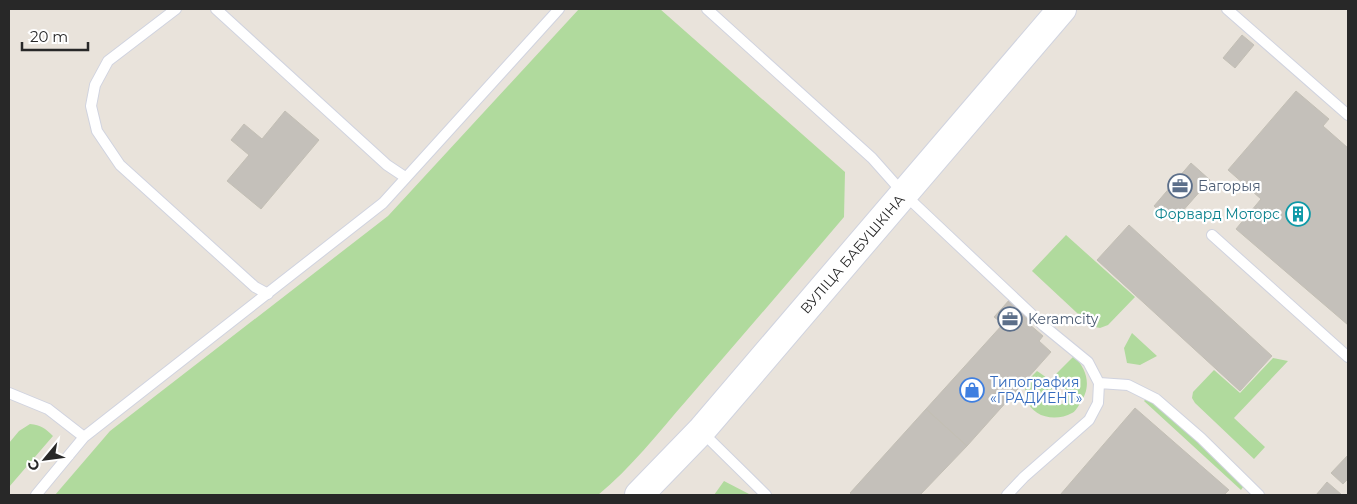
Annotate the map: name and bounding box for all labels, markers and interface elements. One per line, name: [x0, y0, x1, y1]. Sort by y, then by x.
scale bar: [22, 20, 89, 52]
text: 20 m: [30, 27, 68, 46]
office icon: Багорыя: [1167, 173, 1193, 199]
place label: Багорыя: [1198, 177, 1261, 195]
street label: ВУЛІЦА БАБУШКІНА: [796, 190, 909, 317]
building icon: Форвард Моторс: [1285, 201, 1311, 227]
place label: Форвард Моторс: [1155, 205, 1280, 223]
office icon: Keramcity: [997, 306, 1023, 332]
place label: Keramcity: [1028, 310, 1099, 328]
place label: Типография «ГРАДИЕНТ»: [990, 373, 1083, 407]
shop icon: Типография «ГРАДИЕНТ»: [959, 377, 985, 403]
north arrow: [20, 434, 70, 484]
text: С: [23, 456, 44, 474]

